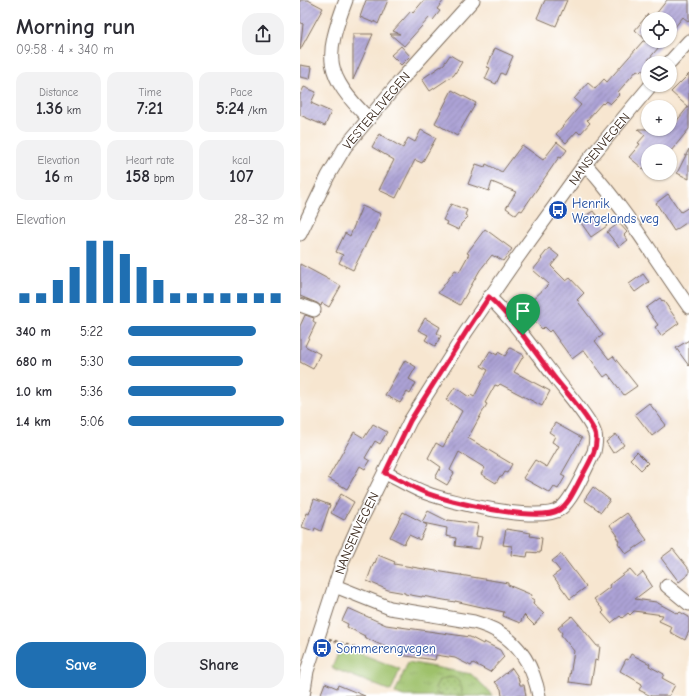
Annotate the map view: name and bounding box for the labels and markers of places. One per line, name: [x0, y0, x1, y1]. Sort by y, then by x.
place label: Henrik Wergelands veg: [572, 196, 659, 226]
bus stop icon: Henrik Wergelands veg: [547, 199, 569, 221]
pin: [506, 294, 540, 335]
bus stop icon: Sommerengvegen: [311, 637, 333, 659]
place label: Sommerengvegen: [336, 641, 436, 656]

